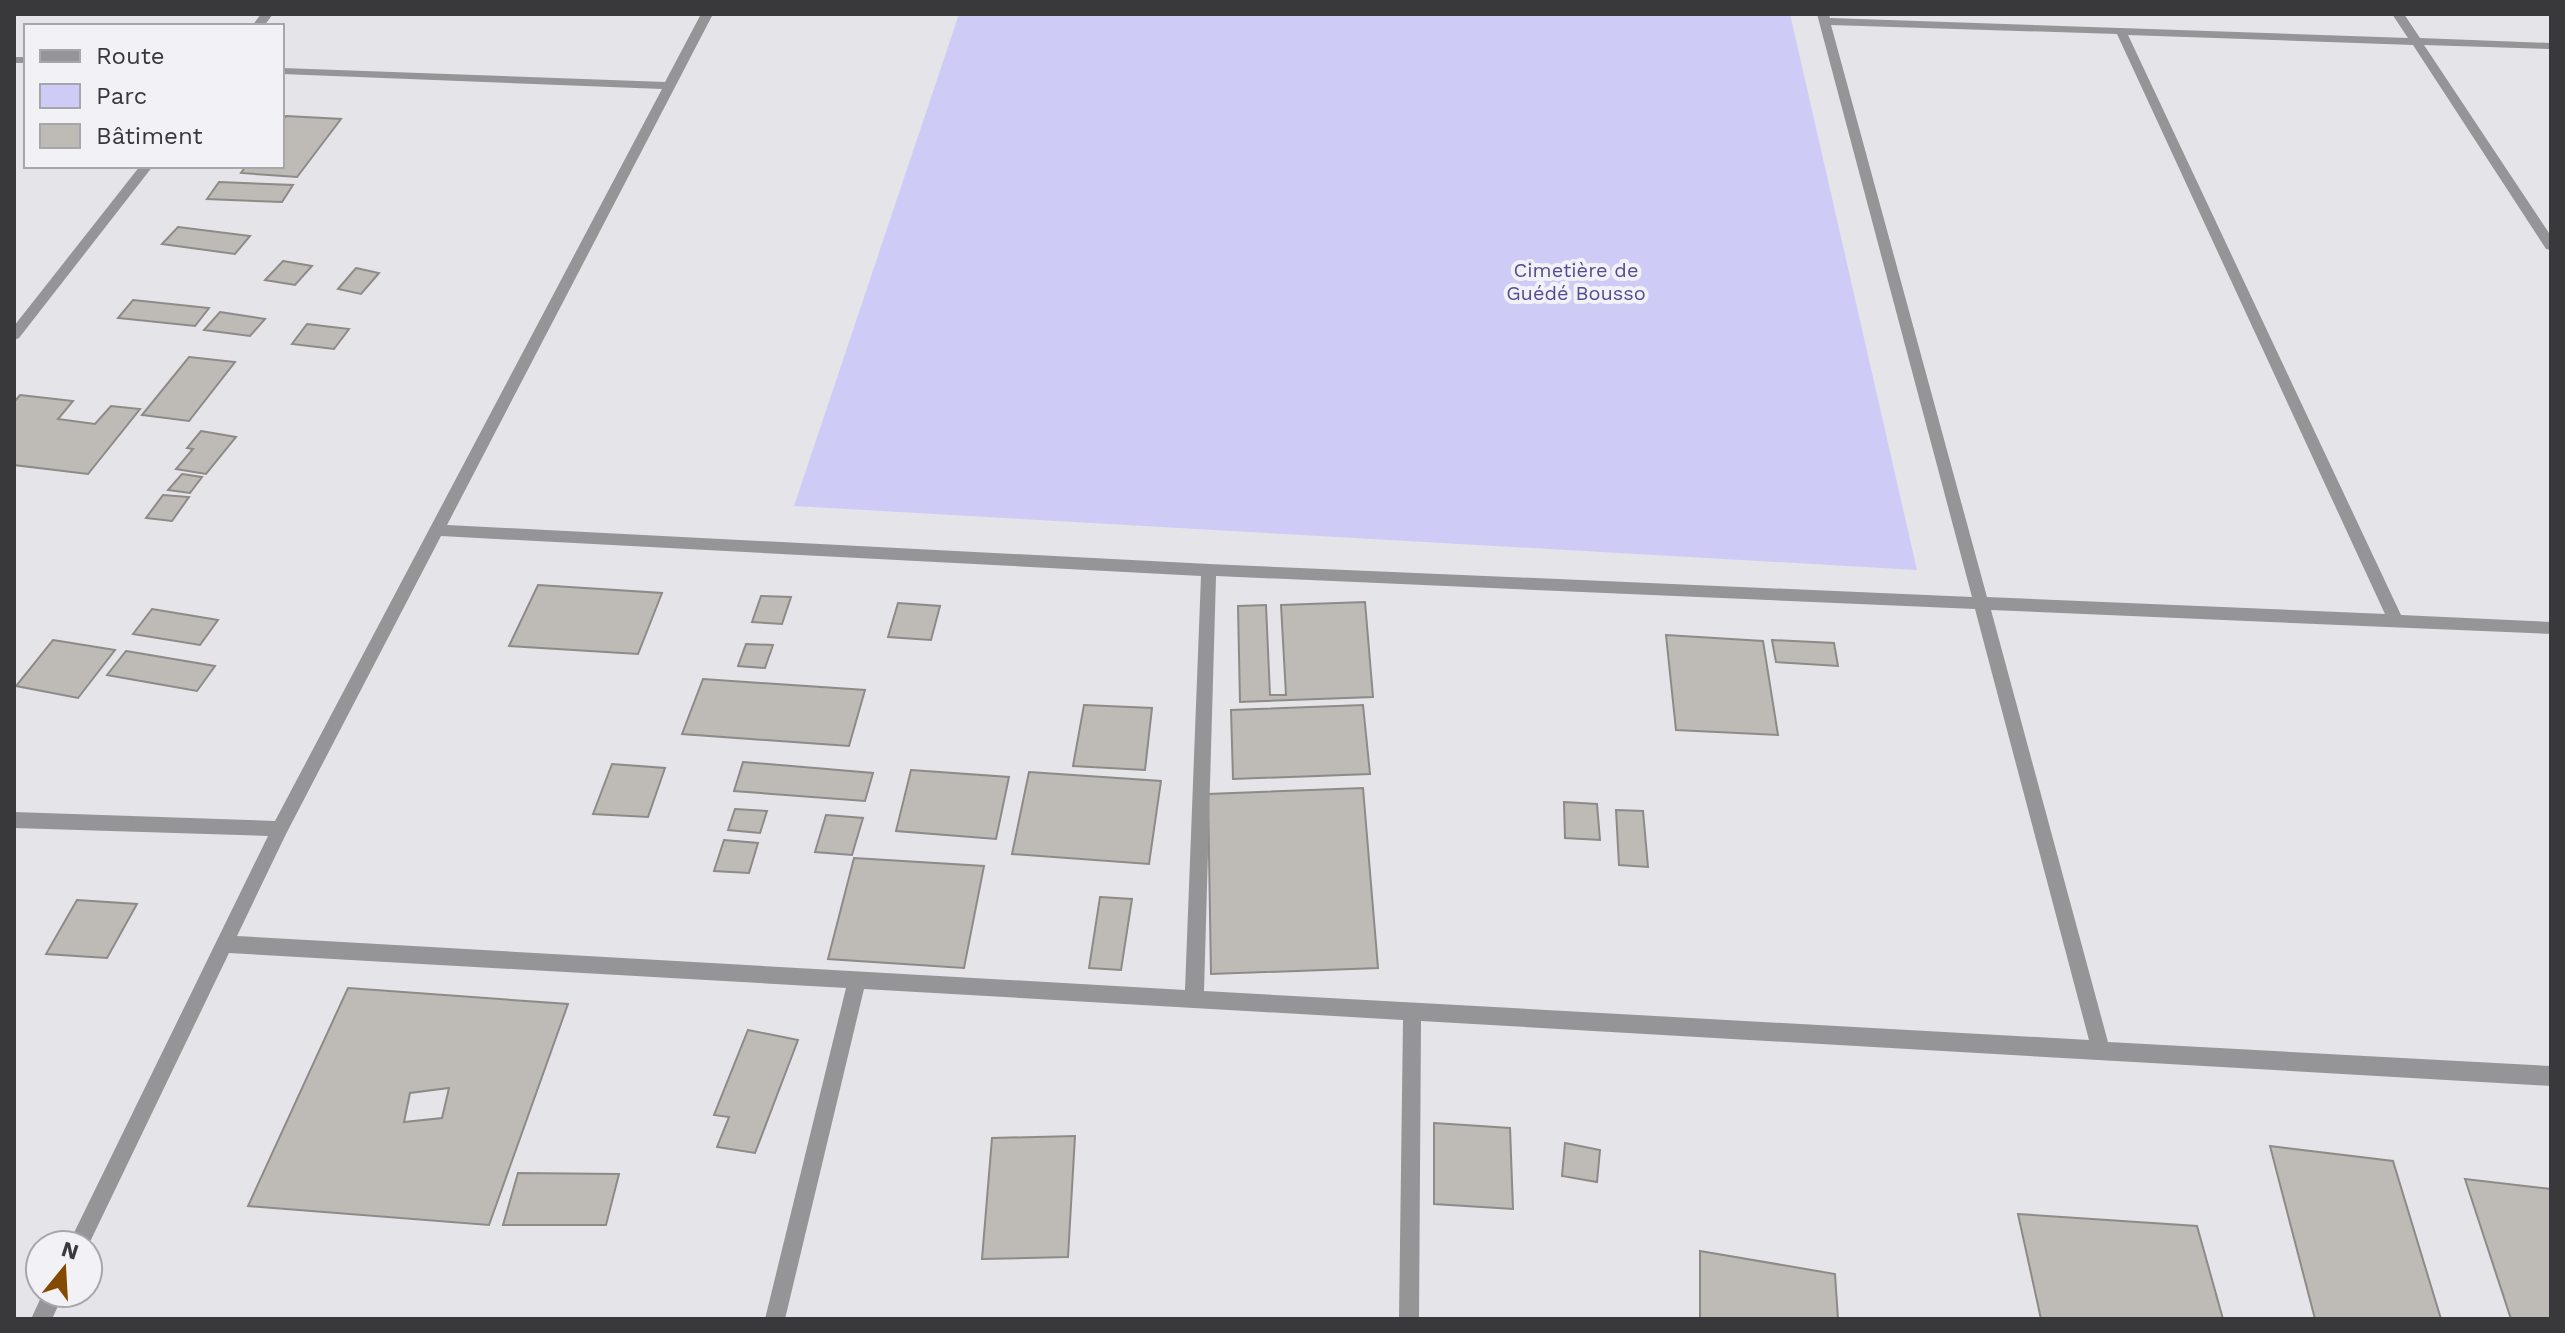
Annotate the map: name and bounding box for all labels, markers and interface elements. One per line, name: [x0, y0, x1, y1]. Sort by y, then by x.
legend: [24, 24, 284, 168]
text: Route: [96, 42, 165, 70]
text: Parc: [96, 82, 147, 110]
text: Bâtiment: [96, 122, 203, 150]
park label: Cimetière de Guédé Bousso: [1506, 258, 1646, 305]
north arrow: [24, 1229, 104, 1309]
text: N: [58, 1236, 82, 1265]

